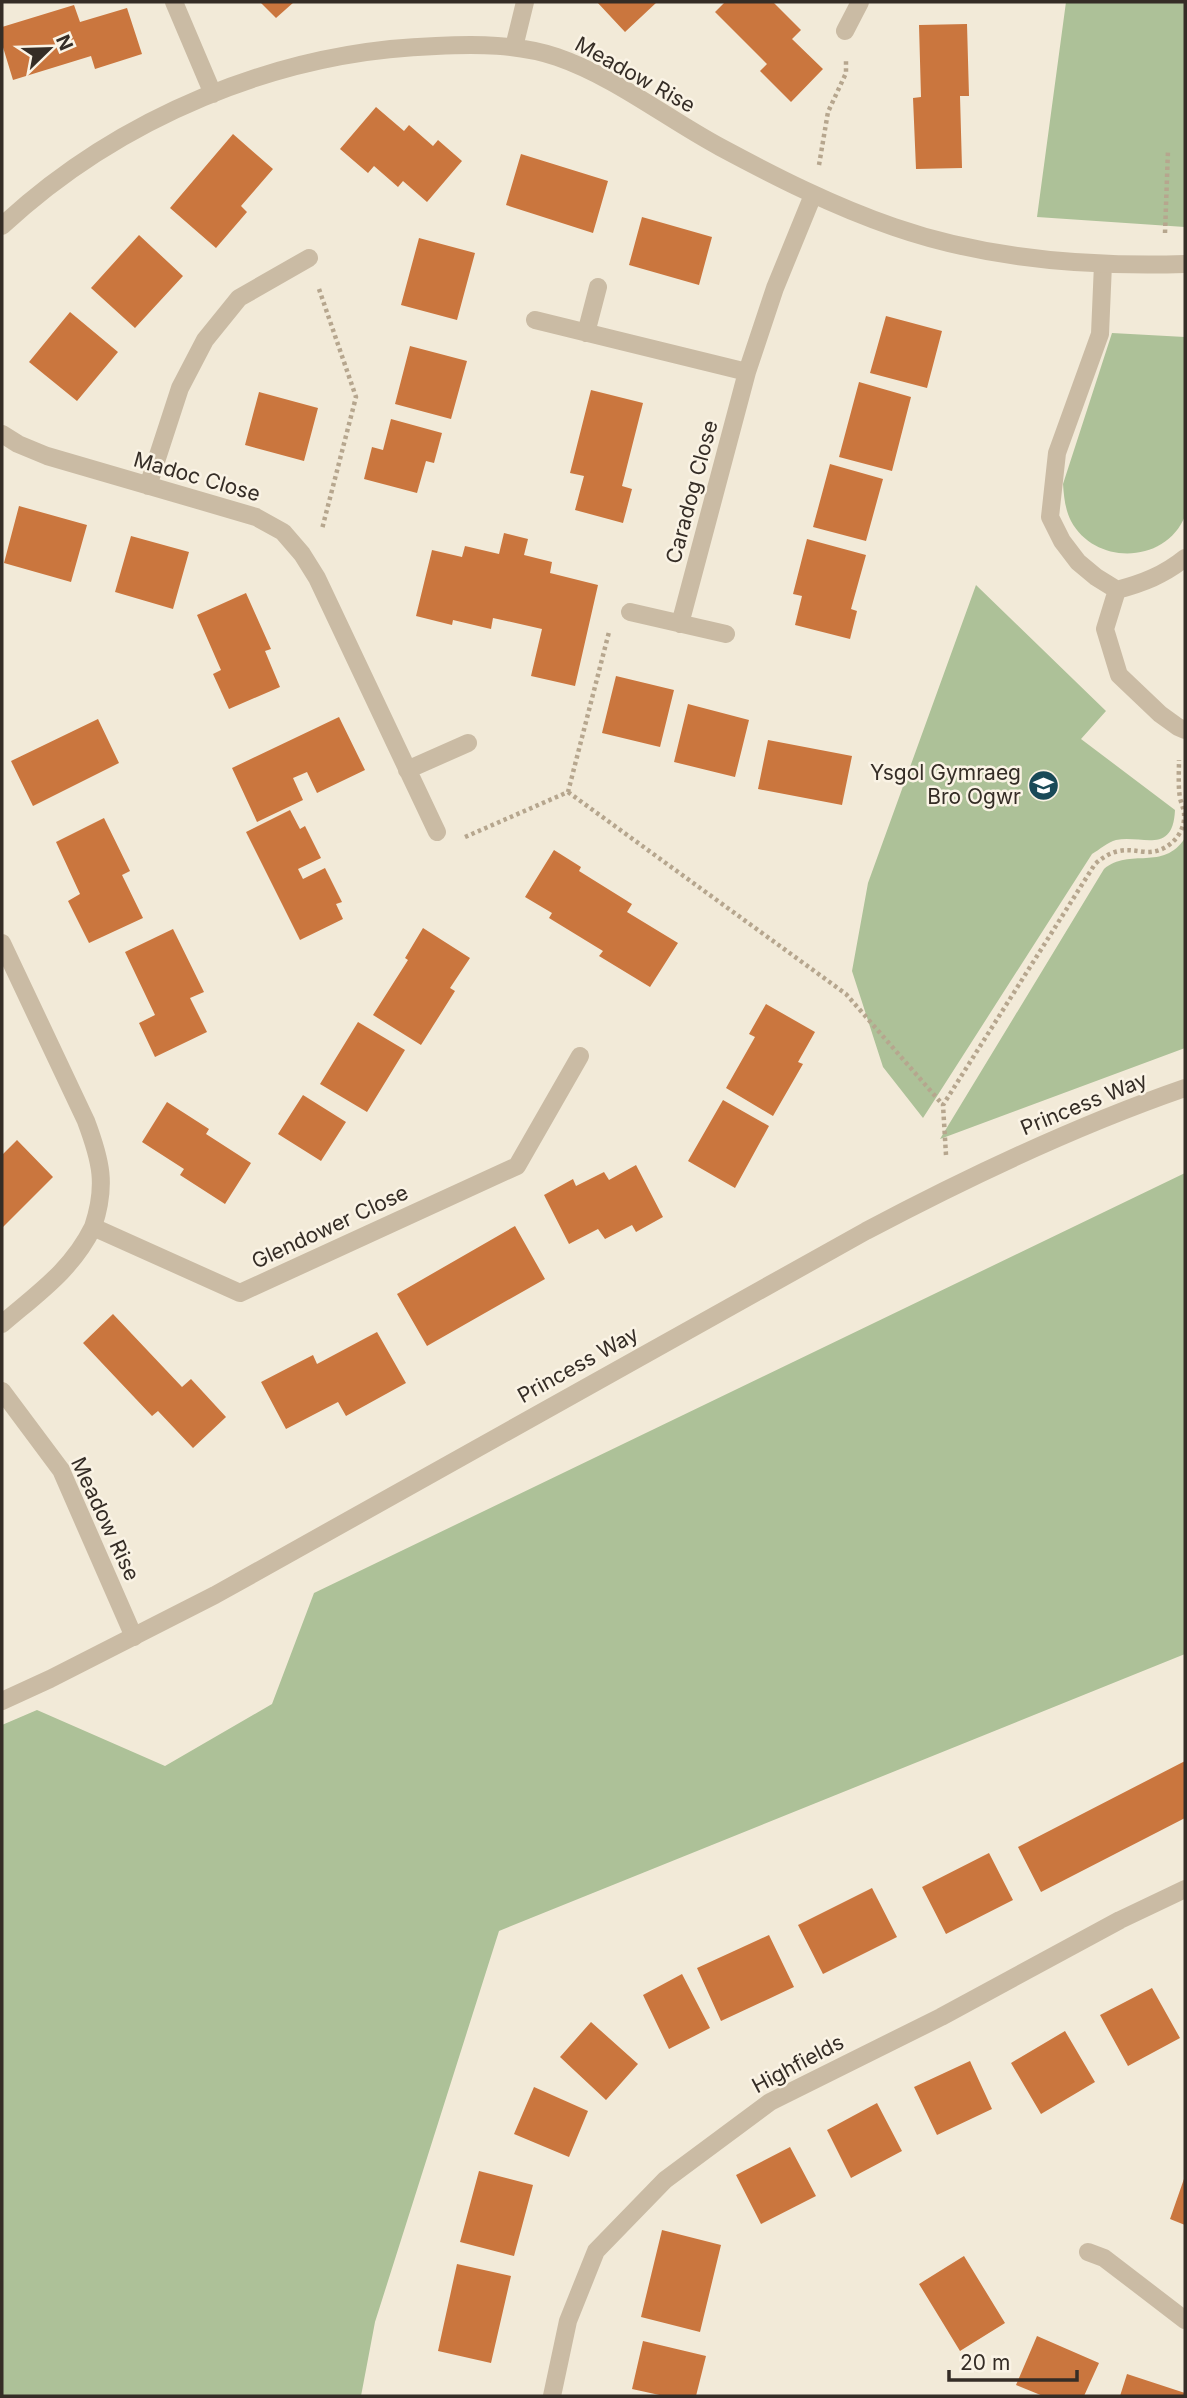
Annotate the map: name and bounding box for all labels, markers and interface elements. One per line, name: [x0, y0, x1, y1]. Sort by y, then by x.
north arrow: [14, 14, 84, 84]
text: N: [51, 31, 78, 54]
street label: Meadow Rise: [571, 31, 700, 118]
street label: Caradog Close: [660, 417, 723, 566]
street label: Madoc Close: [131, 447, 263, 507]
place label: Ysgol Gymraeg Bro Ogwr: [870, 760, 1021, 809]
school or university icon: Ysgol Gymraeg Bro Ogwr: [1027, 768, 1061, 802]
street label: Princess Way: [1017, 1067, 1151, 1140]
street label: Glendower Close: [248, 1179, 412, 1274]
street label: Princess Way: [513, 1321, 643, 1408]
street label: Meadow Rise: [66, 1453, 145, 1584]
street label: Highfields: [748, 2029, 848, 2098]
scale bar: [949, 2338, 1077, 2382]
text: 20 m: [960, 2350, 1010, 2375]

